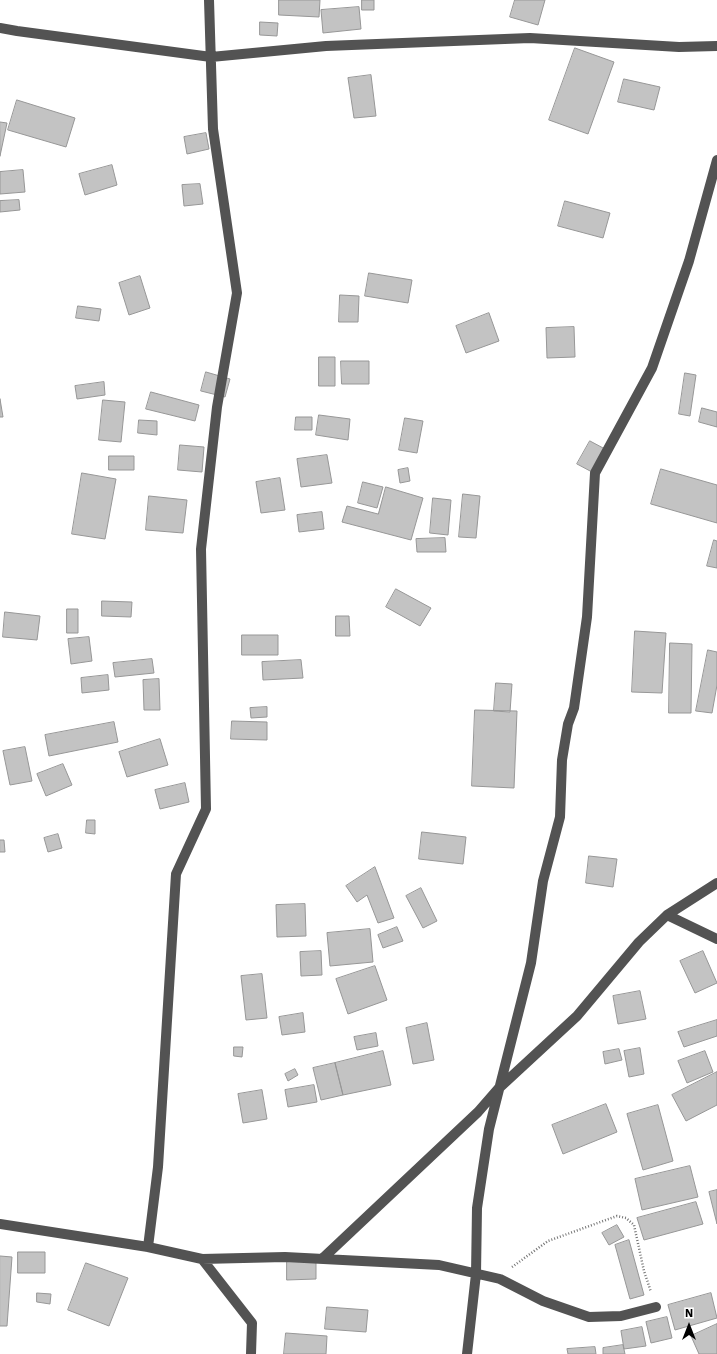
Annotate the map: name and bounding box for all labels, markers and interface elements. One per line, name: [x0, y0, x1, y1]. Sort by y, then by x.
north arrow: [669, 1306, 709, 1346]
text: N: [685, 1307, 693, 1320]

